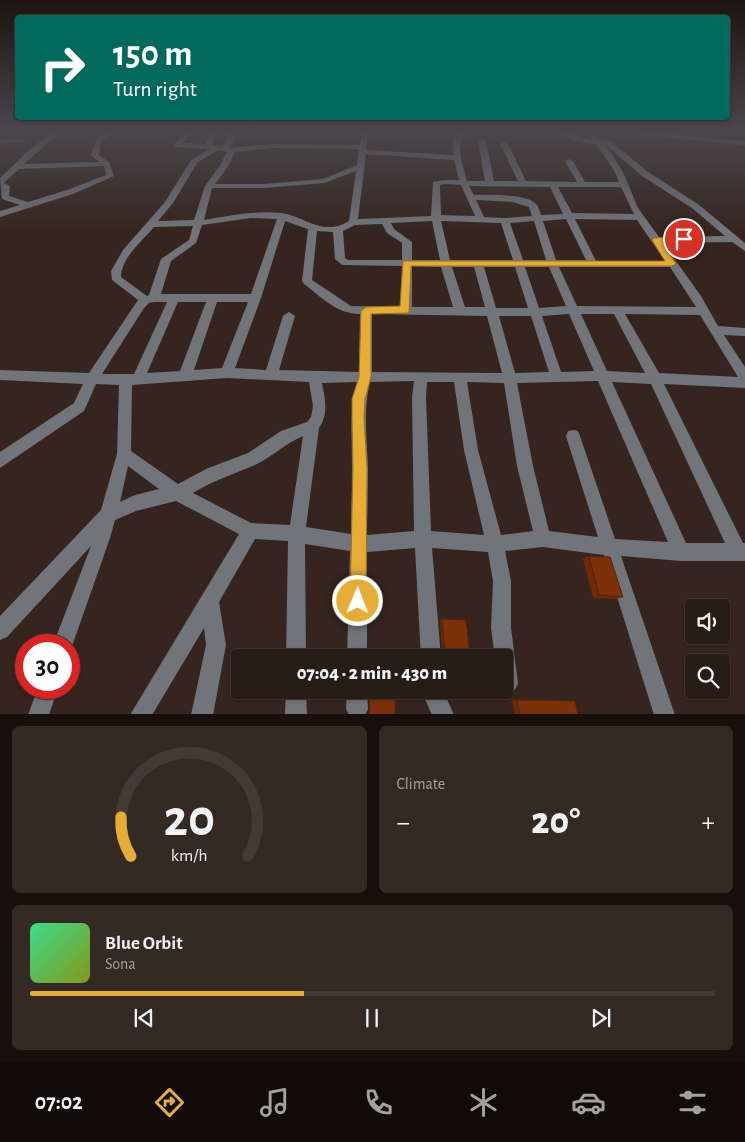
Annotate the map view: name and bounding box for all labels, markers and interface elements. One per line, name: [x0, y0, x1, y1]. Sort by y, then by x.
icon: right: [30, 35, 95, 100]
text: 150 m: [113, 37, 193, 72]
text: Turn right: [113, 78, 197, 100]
pin: [663, 218, 705, 260]
icon: arrive: [670, 225, 698, 253]
position arrow: [331, 574, 383, 626]
map controls: [685, 599, 730, 699]
button: sound: [685, 599, 730, 644]
speed limit sign: 30: [15, 634, 80, 699]
button: search: [685, 654, 730, 699]
text: 07:04 · 2 min · 430 m: [297, 664, 447, 683]
text: Climate: [397, 776, 445, 792]
text: 20: [163, 793, 215, 845]
text: 20°: [531, 803, 580, 841]
text: −: [397, 809, 410, 837]
text: +: [702, 809, 715, 837]
text: km/h: [171, 847, 208, 865]
text: Blue Orbit: [105, 934, 183, 953]
text: Sona: [105, 956, 136, 972]
icon: previous: [130, 1004, 158, 1032]
icon: pause: [358, 1004, 386, 1032]
icon: next: [587, 1004, 615, 1032]
icon: directions: [152, 1085, 187, 1120]
icon: music: [257, 1085, 292, 1120]
icon: phone: [361, 1085, 396, 1120]
icon: climate: [466, 1085, 501, 1120]
icon: car: [571, 1085, 606, 1120]
icon: filters: [675, 1085, 710, 1120]
text: 07:02: [35, 1091, 83, 1113]

